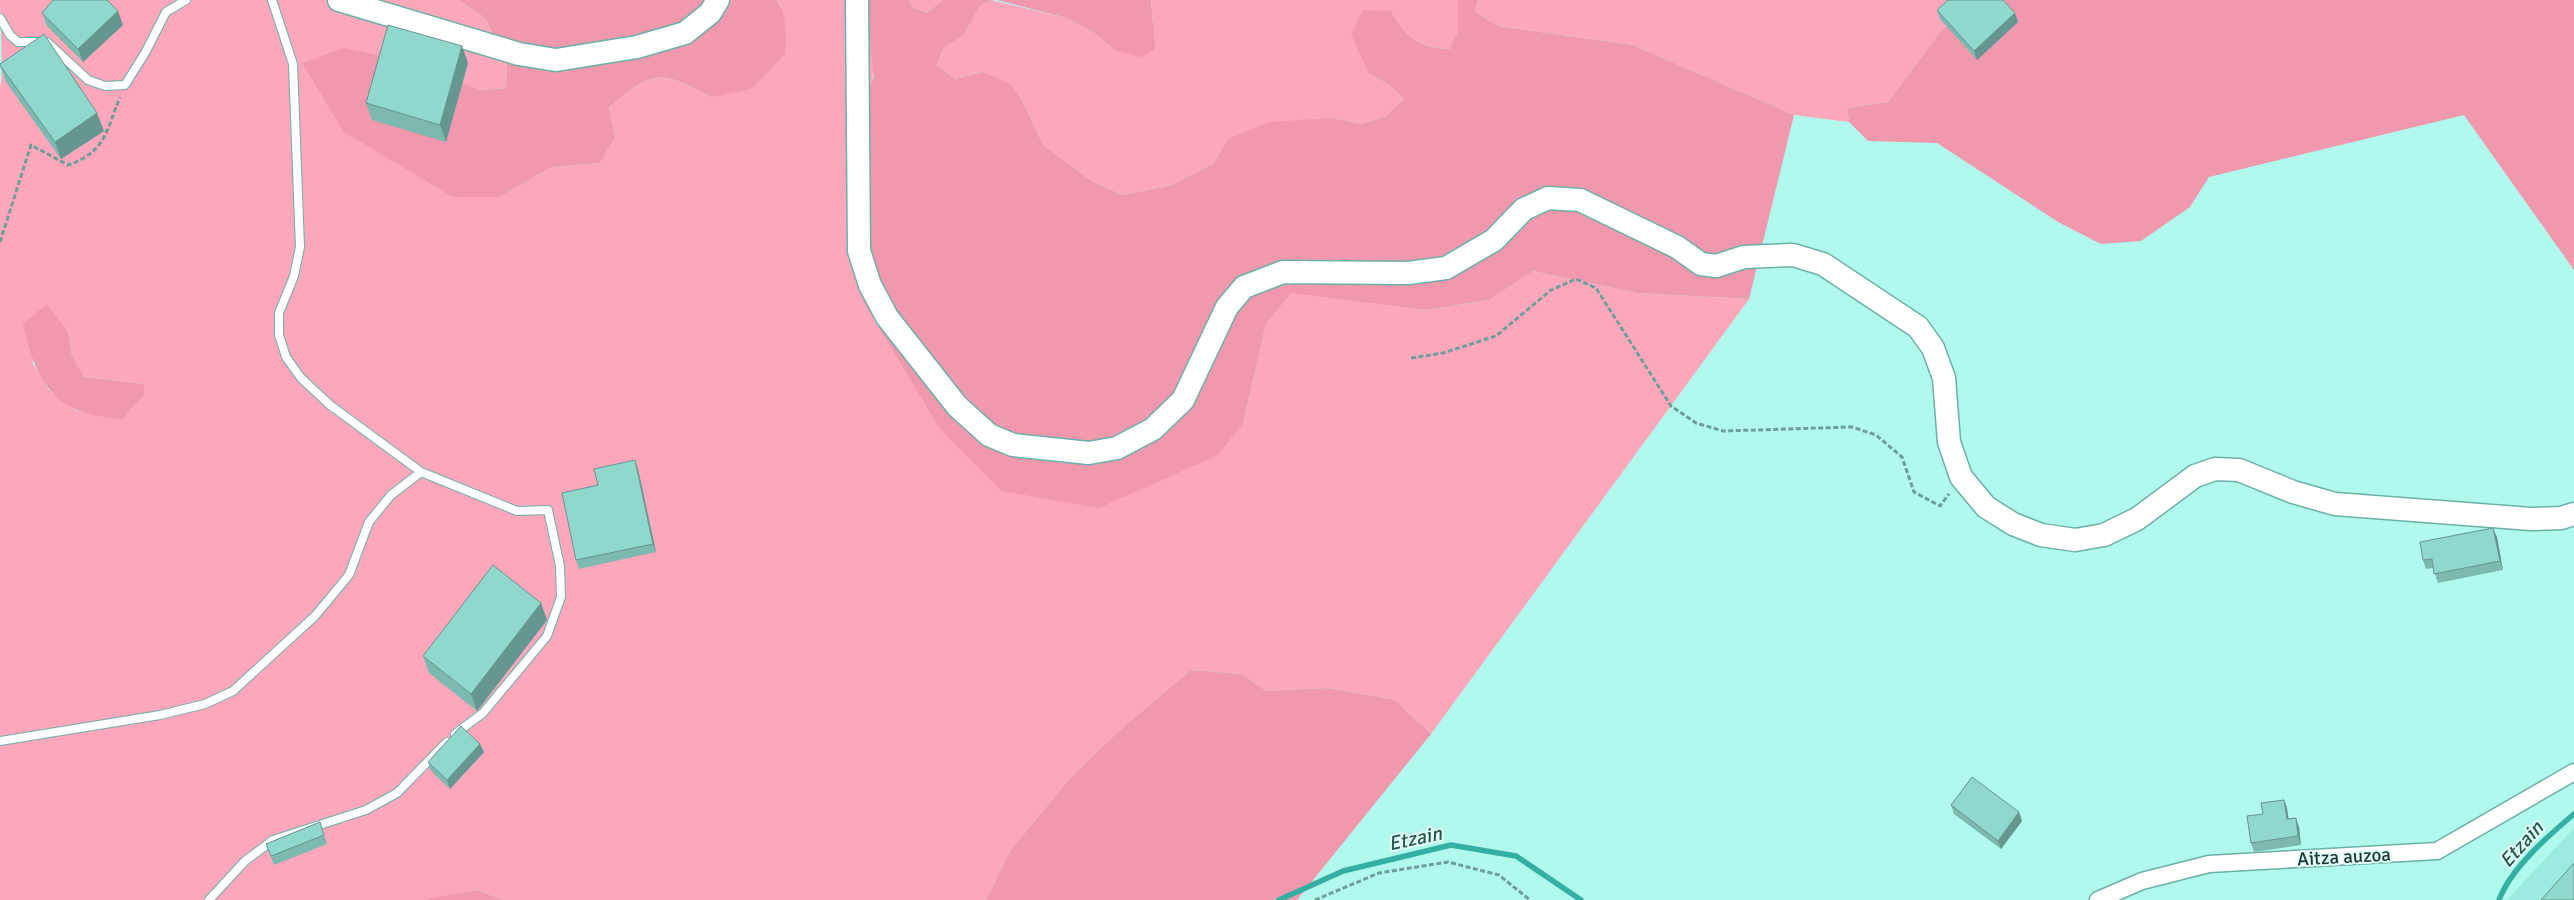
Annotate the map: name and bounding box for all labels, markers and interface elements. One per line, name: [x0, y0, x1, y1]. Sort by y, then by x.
water label: Etzain: [2494, 815, 2549, 873]
water label: Etzain: [1386, 820, 1445, 856]
street label: Aitza auzoa: [2297, 843, 2391, 871]

